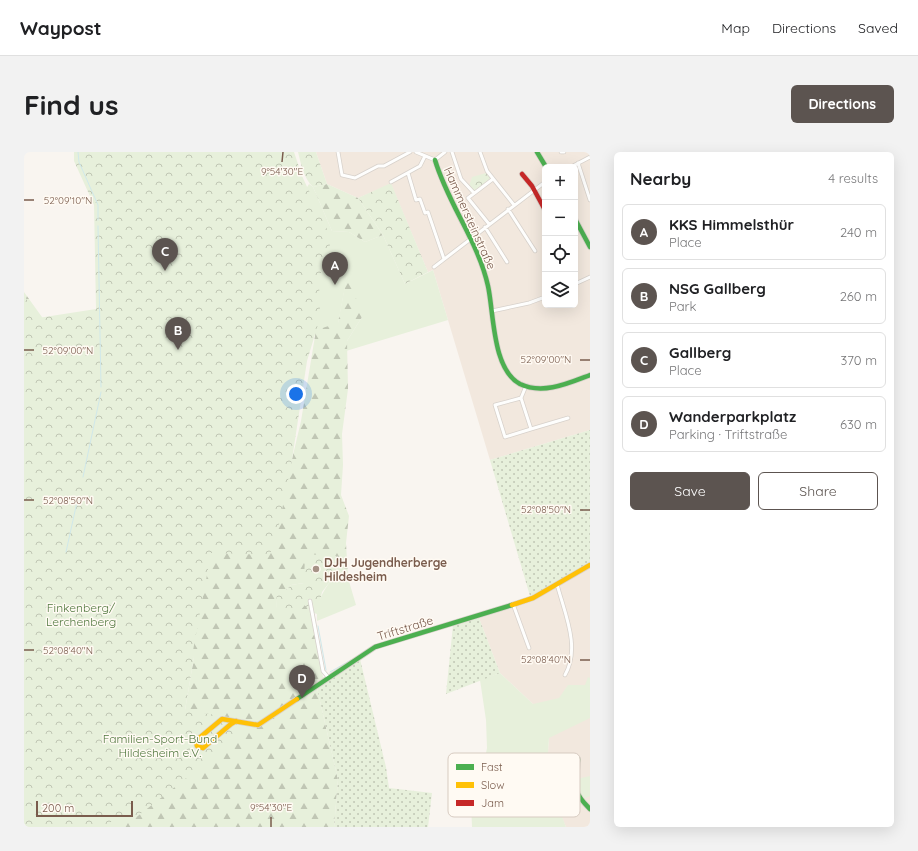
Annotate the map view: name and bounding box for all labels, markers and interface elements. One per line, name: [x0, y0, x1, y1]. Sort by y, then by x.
text: Waypost: [20, 16, 102, 40]
text: Map: [721, 19, 750, 37]
text: Directions: [772, 19, 836, 37]
text: Saved: [858, 19, 898, 37]
button: Directions: [791, 85, 894, 123]
text: Find us: [24, 87, 118, 122]
street label: Hammersteinstraße: [441, 164, 499, 272]
map controls: [542, 164, 578, 308]
button: +: [542, 164, 578, 200]
text: 9°54'30"E: [261, 165, 303, 178]
text: Nearby: [630, 168, 691, 189]
text: 4 results: [828, 170, 878, 186]
text: 52°09'10"N: [44, 194, 92, 207]
button: −: [542, 200, 578, 236]
text: KKS Himmelsthür: [669, 215, 794, 234]
text: A: [640, 224, 648, 240]
text: 240 m: [840, 224, 877, 240]
text: Place: [669, 234, 702, 250]
button: locate: [542, 236, 578, 272]
pin: C: [152, 238, 178, 271]
pin: A: [322, 252, 348, 285]
button: layers: [542, 272, 578, 308]
text: NSG Gallberg: [669, 279, 766, 298]
text: B: [640, 288, 648, 304]
text: 260 m: [840, 288, 877, 304]
text: Park: [669, 298, 697, 314]
pin: B: [165, 317, 191, 350]
text: Gallberg: [669, 343, 731, 362]
text: 52°09'00"N: [43, 344, 93, 357]
text: C: [640, 352, 648, 368]
text: 370 m: [840, 352, 877, 368]
text: 52°09'00"N: [521, 353, 571, 366]
text: Place: [669, 362, 702, 378]
your location: [286, 384, 306, 404]
text: Wanderparkplatz: [669, 407, 796, 426]
text: D: [639, 416, 649, 432]
text: 630 m: [840, 416, 877, 432]
text: Parking · Triftstraße: [669, 426, 787, 442]
button: Save: [630, 472, 750, 510]
button: Share: [758, 472, 878, 510]
text: 52°08'50"N: [43, 494, 93, 507]
text: 52°08'50"N: [521, 503, 571, 516]
place label: DJH Jugendherberge Hildesheim: [324, 555, 447, 584]
marker: DJH Jugendherberge Hildesheim: [311, 564, 321, 574]
park label: Finkenberg/ Lerchenberg: [46, 600, 116, 629]
street label: Triftstraße: [375, 612, 435, 644]
text: 52°08'40"N: [43, 644, 93, 657]
text: 52°08'40"N: [521, 653, 571, 666]
pin: D: [289, 665, 315, 698]
park label: Familien-Sport-Bund Hildesheim e.V.: [103, 731, 217, 760]
legend: [448, 753, 580, 817]
text: Fast: [481, 760, 503, 774]
text: Slow: [481, 778, 505, 792]
text: Jam: [481, 796, 504, 810]
scale bar: [36, 799, 133, 818]
text: 200 m: [42, 801, 74, 815]
text: 9°54'30"E: [250, 801, 292, 814]

